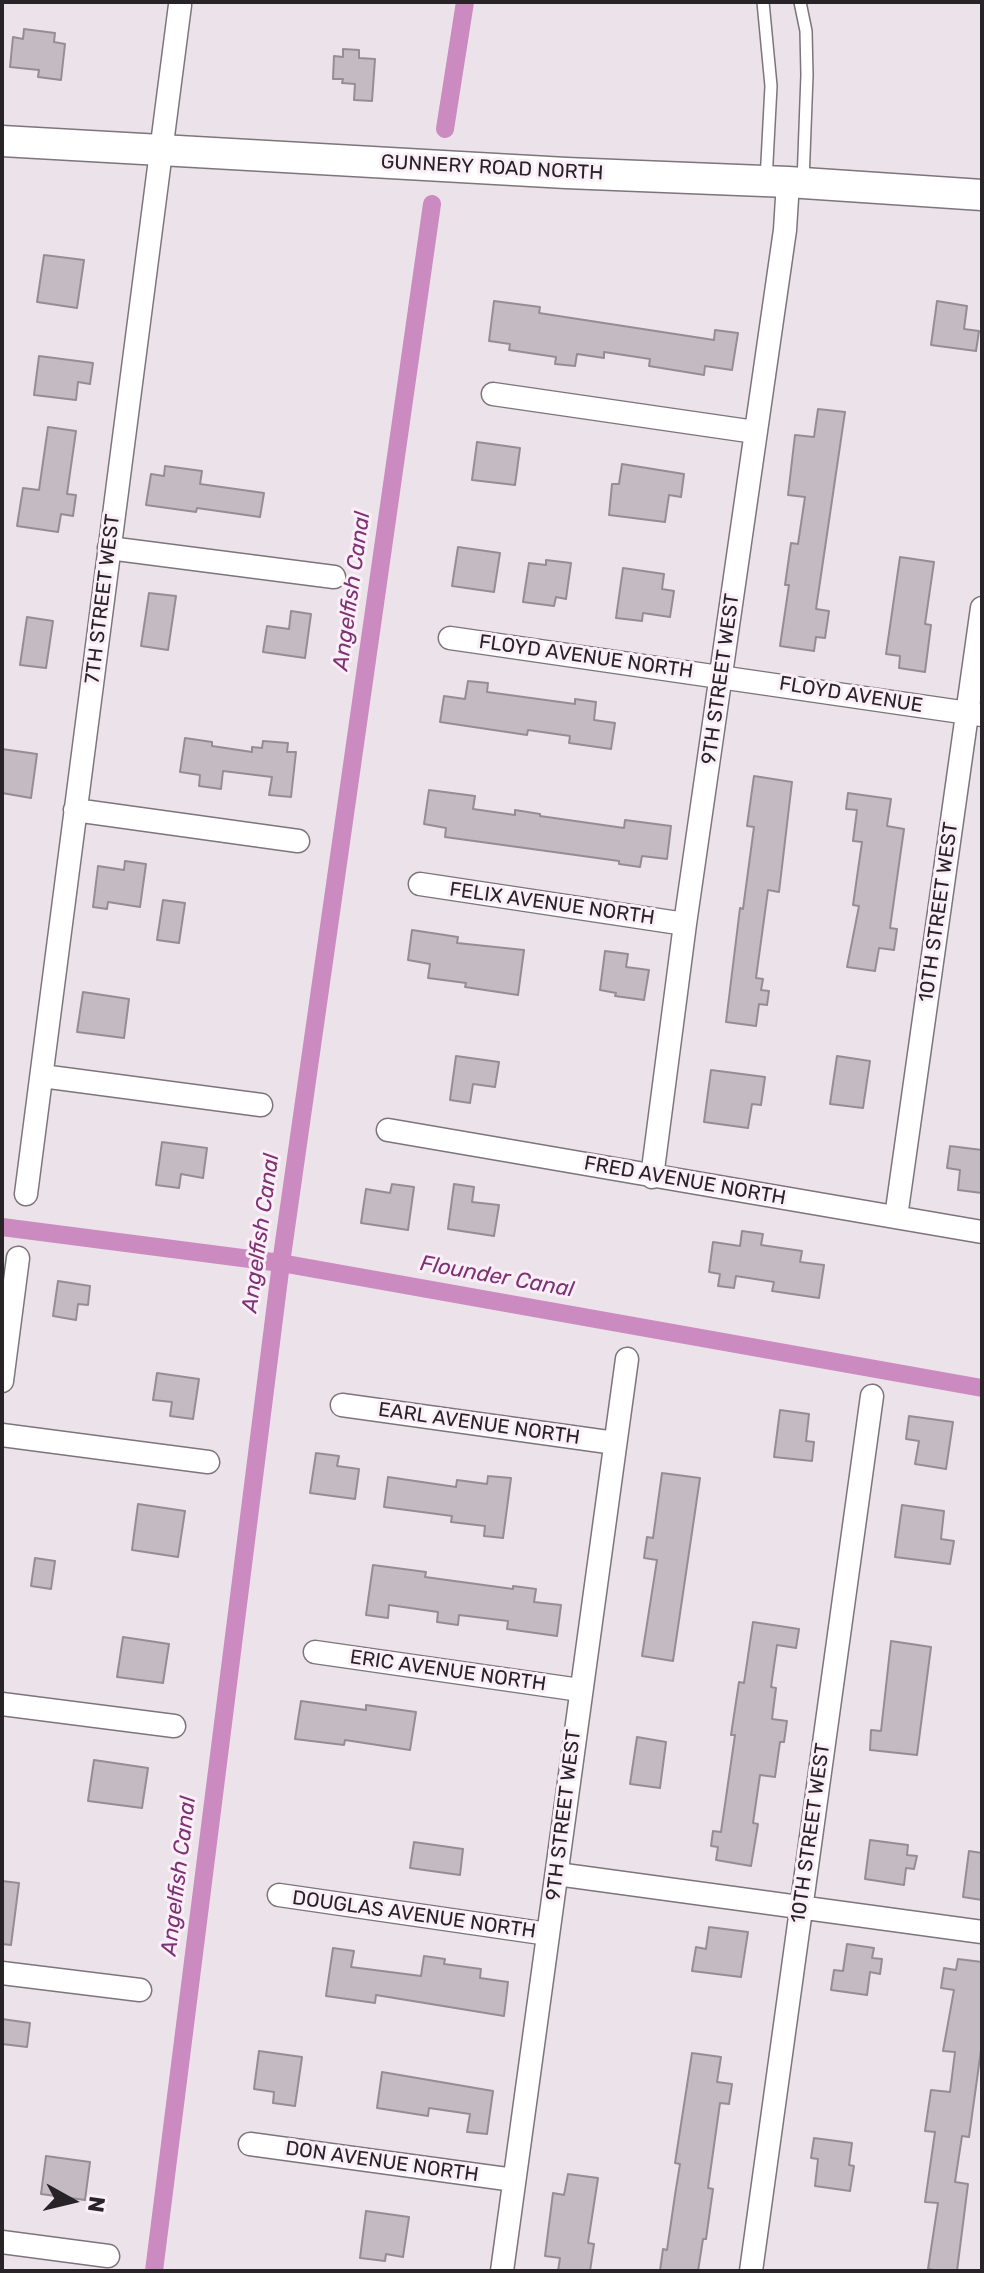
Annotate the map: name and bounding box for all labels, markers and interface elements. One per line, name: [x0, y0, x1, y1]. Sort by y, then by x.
street label: GUNNERY ROAD NORTH: [380, 150, 604, 186]
water label: Angelfish Canal: [328, 510, 376, 672]
street label: 7TH STREET WEST: [81, 513, 125, 685]
street label: 9TH STREET WEST: [697, 592, 745, 766]
street label: FLOYD AVENUE NORTH: [477, 630, 695, 684]
street label: FLOYD AVENUE: [778, 672, 924, 718]
street label: 10TH STREET WEST: [914, 820, 964, 1004]
street label: FELIX AVENUE NORTH: [448, 878, 656, 930]
street label: FRED AVENUE NORTH: [582, 1151, 788, 1211]
water label: Angelfish Canal: [237, 1152, 285, 1314]
water label: Flounder Canal: [418, 1250, 576, 1304]
street label: EARL AVENUE NORTH: [377, 1398, 581, 1450]
street label: ERIC AVENUE NORTH: [348, 1645, 548, 1697]
street label: 9TH STREET WEST: [542, 1728, 586, 1902]
street label: 10TH STREET WEST: [786, 1741, 836, 1925]
water label: Angelfish Canal: [156, 1795, 202, 1957]
street label: DOUGLAS AVENUE NORTH: [291, 1886, 537, 1944]
street label: DON AVENUE NORTH: [284, 2137, 480, 2187]
north arrow: [32, 2161, 112, 2241]
text: N: [82, 2195, 111, 2214]

